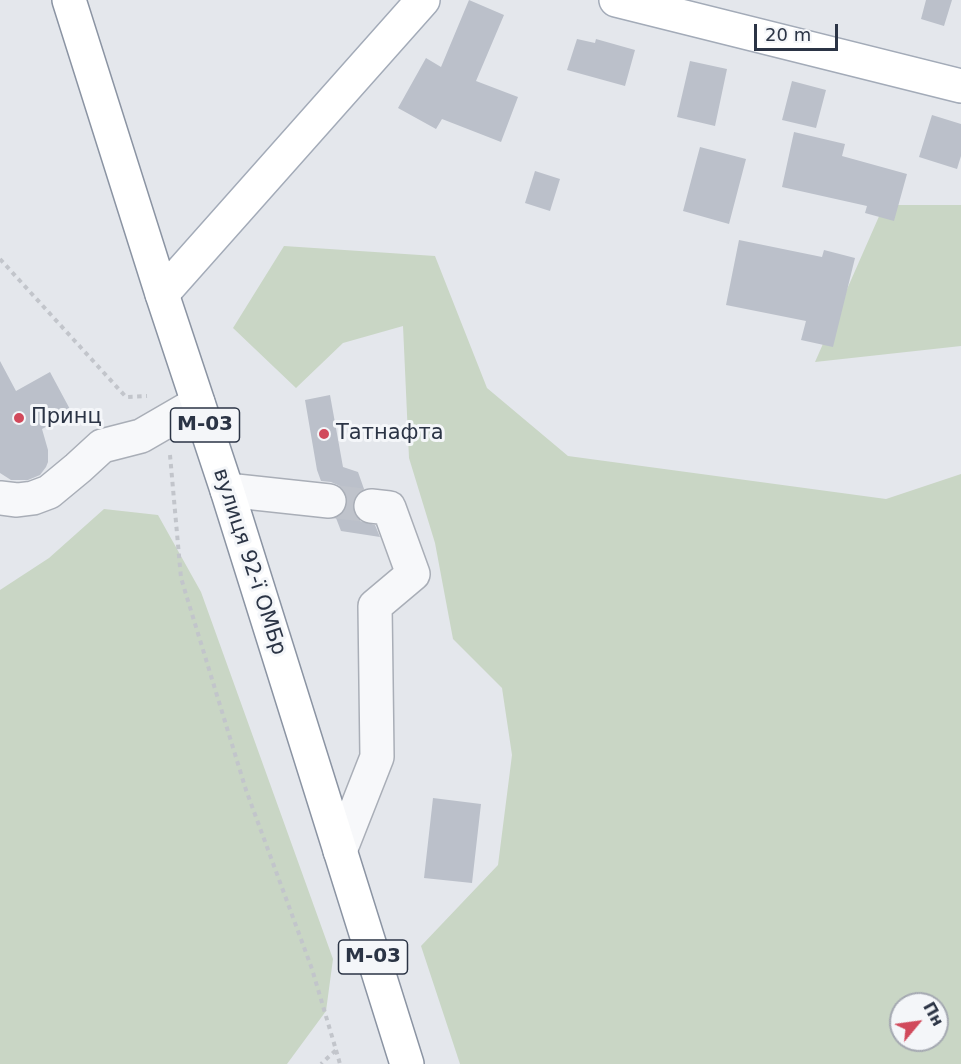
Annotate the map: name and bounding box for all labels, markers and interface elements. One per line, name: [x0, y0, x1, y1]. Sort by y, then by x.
scale bar: [757, 12, 841, 50]
text: 20 m: [765, 24, 811, 45]
place label: Принц: [31, 405, 102, 431]
road number: М-03: [170, 408, 240, 442]
marker: Принц: [12, 411, 26, 425]
place label: Татнафта: [336, 421, 444, 447]
marker: Татнафта: [317, 427, 331, 441]
street label: вулиця 92-ї ОМБр: [207, 466, 291, 658]
road number: М-03: [338, 940, 407, 974]
north arrow: [889, 992, 949, 1052]
text: Пн: [919, 999, 948, 1029]

